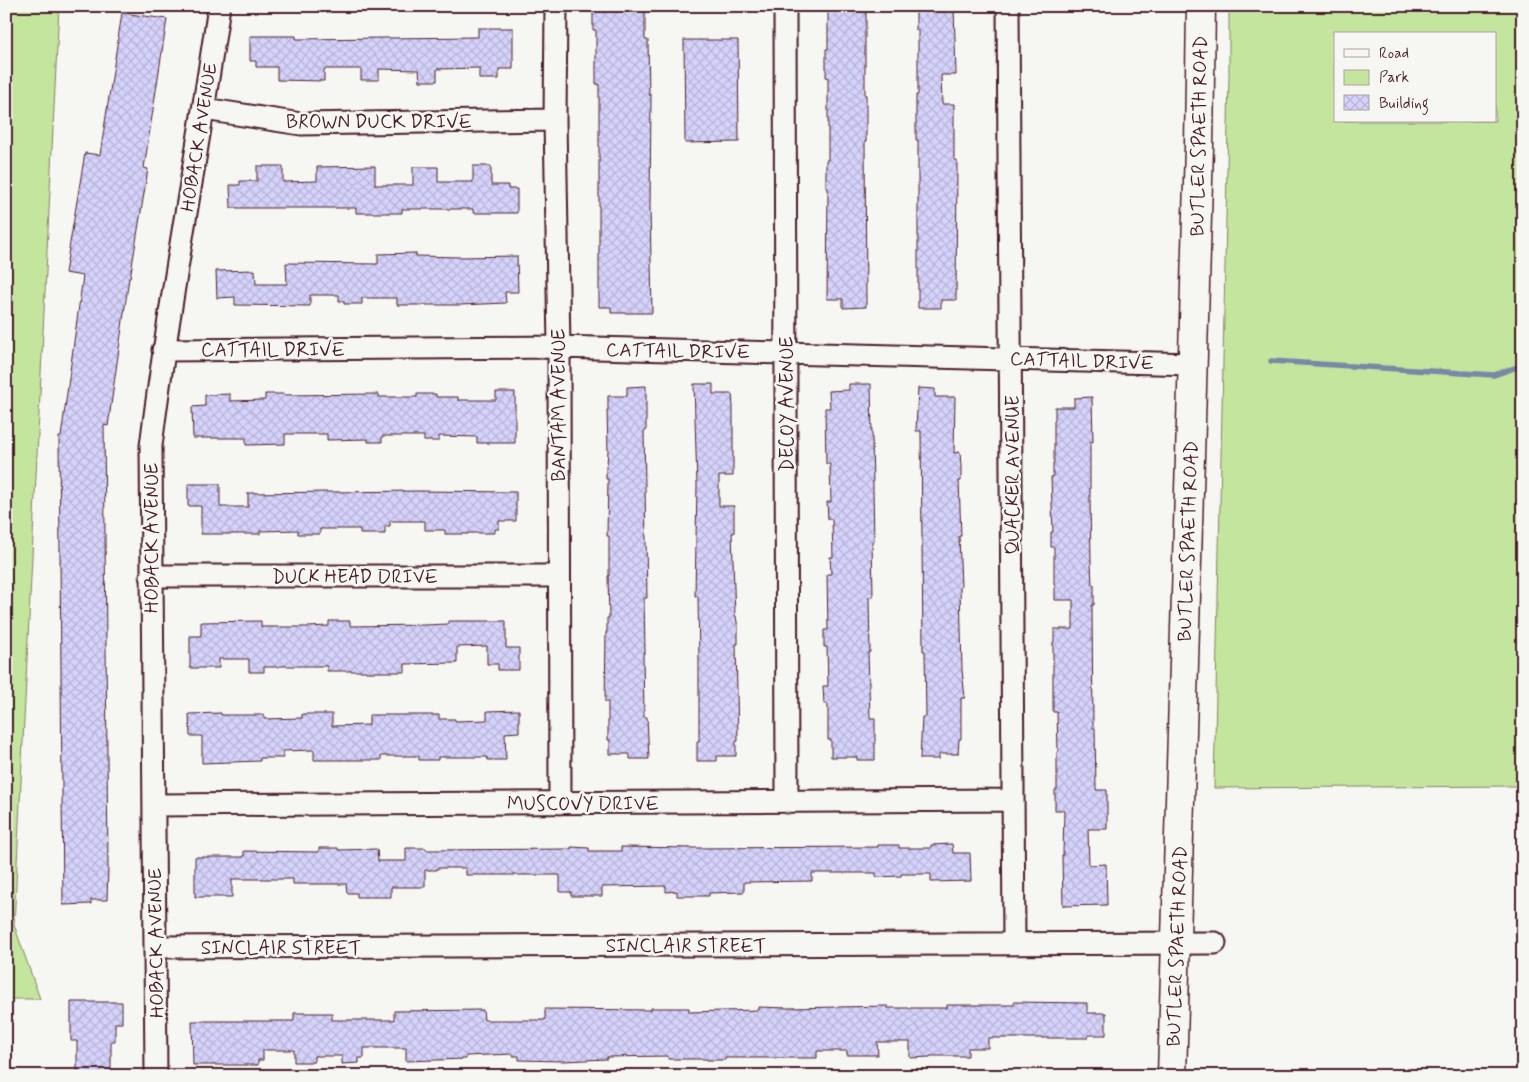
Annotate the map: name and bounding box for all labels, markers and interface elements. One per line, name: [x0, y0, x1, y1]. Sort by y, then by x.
legend: [1334, 32, 1496, 122]
street label: BUTLER SPAETH ROAD: [1185, 35, 1214, 237]
text: Road: [1379, 44, 1409, 64]
street label: HOBACK AVENUE: [175, 61, 224, 213]
text: Park: [1379, 68, 1409, 88]
text: Building: [1379, 94, 1429, 115]
street label: BROWN DUCK DRIVE: [286, 110, 472, 135]
street label: BANTAM AVENUE: [547, 328, 572, 481]
street label: DECOY AVENUE: [775, 336, 800, 472]
street label: CATTAIL DRIVE: [201, 338, 345, 363]
street label: CATTAIL DRIVE: [606, 338, 750, 365]
street label: CATTAIL DRIVE: [1009, 346, 1154, 377]
street label: QUACKER AVENUE: [1001, 395, 1026, 555]
street label: BUTLER SPAETH ROAD: [1172, 440, 1204, 642]
street label: HOBACK AVENUE: [140, 463, 165, 613]
street label: DUCK HEAD DRIVE: [272, 565, 438, 590]
street label: MUSCOVY DRIVE: [507, 792, 659, 817]
street label: BUTLER SPAETH ROAD: [1161, 845, 1193, 1047]
street label: HOBACK AVENUE: [143, 868, 170, 1018]
street label: SINCLAIR STREET: [606, 934, 766, 959]
street label: SINCLAIR STREET: [201, 936, 361, 961]

